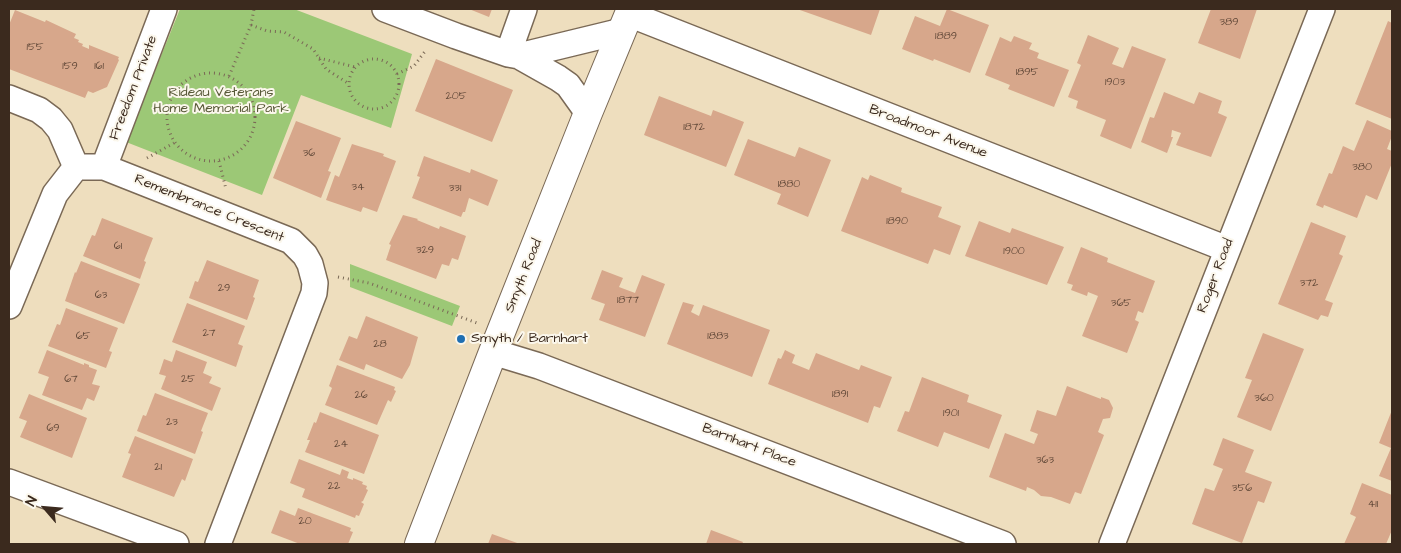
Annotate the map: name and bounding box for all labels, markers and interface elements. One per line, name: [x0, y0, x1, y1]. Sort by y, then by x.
house number: 389: [1220, 16, 1238, 30]
house number: 1889: [935, 30, 957, 44]
street label: Freedom Private: [106, 33, 162, 143]
house number: 155: [27, 41, 43, 55]
house number: 159: [62, 60, 78, 74]
house number: 161: [94, 60, 104, 74]
house number: 1895: [1016, 66, 1038, 80]
house number: 1903: [1105, 76, 1125, 90]
park label: Rideau Veterans Home Memorial Park: [153, 85, 289, 118]
house number: 205: [445, 90, 467, 104]
street label: Broadmoor Avenue: [866, 102, 990, 162]
house number: 1872: [683, 121, 705, 135]
house number: 36: [303, 147, 315, 161]
house number: 380: [1352, 161, 1372, 175]
street label: Remembrance Crescent: [132, 171, 286, 247]
house number: 1880: [778, 178, 800, 192]
house number: 34: [351, 181, 365, 195]
house number: 331: [449, 182, 461, 196]
house number: 1890: [886, 215, 908, 229]
street label: Smyth Road: [502, 237, 546, 315]
street label: Roger Road: [1194, 237, 1238, 315]
house number: 61: [114, 240, 122, 254]
house number: 329: [416, 244, 434, 258]
house number: 1900: [1003, 245, 1025, 259]
house number: 372: [1300, 277, 1318, 291]
house number: 29: [218, 282, 230, 296]
house number: 63: [95, 289, 107, 303]
house number: 1877: [617, 294, 639, 308]
house number: 365: [1111, 297, 1131, 311]
house number: 27: [202, 327, 216, 341]
house number: 65: [76, 330, 90, 344]
house number: 1883: [707, 330, 729, 344]
place label: Smyth / Barnhart: [471, 331, 588, 347]
marker: Smyth / Barnhart: [455, 333, 467, 345]
house number: 28: [373, 338, 387, 352]
house number: 67: [64, 373, 78, 387]
house number: 25: [181, 373, 195, 387]
house number: 1891: [832, 388, 848, 402]
house number: 26: [354, 389, 368, 403]
house number: 360: [1254, 392, 1274, 406]
house number: 1901: [943, 407, 959, 421]
house number: 23: [166, 416, 178, 430]
street label: Barnhart Place: [700, 420, 798, 472]
house number: 69: [46, 422, 60, 436]
house number: 24: [334, 438, 348, 452]
house number: 363: [1036, 454, 1054, 468]
house number: 21: [154, 461, 162, 475]
house number: 22: [328, 480, 340, 494]
house number: 356: [1232, 482, 1252, 496]
north arrow: [20, 483, 70, 533]
text: N: [21, 493, 43, 510]
house number: 411: [1368, 498, 1378, 512]
house number: 20: [298, 515, 312, 529]

